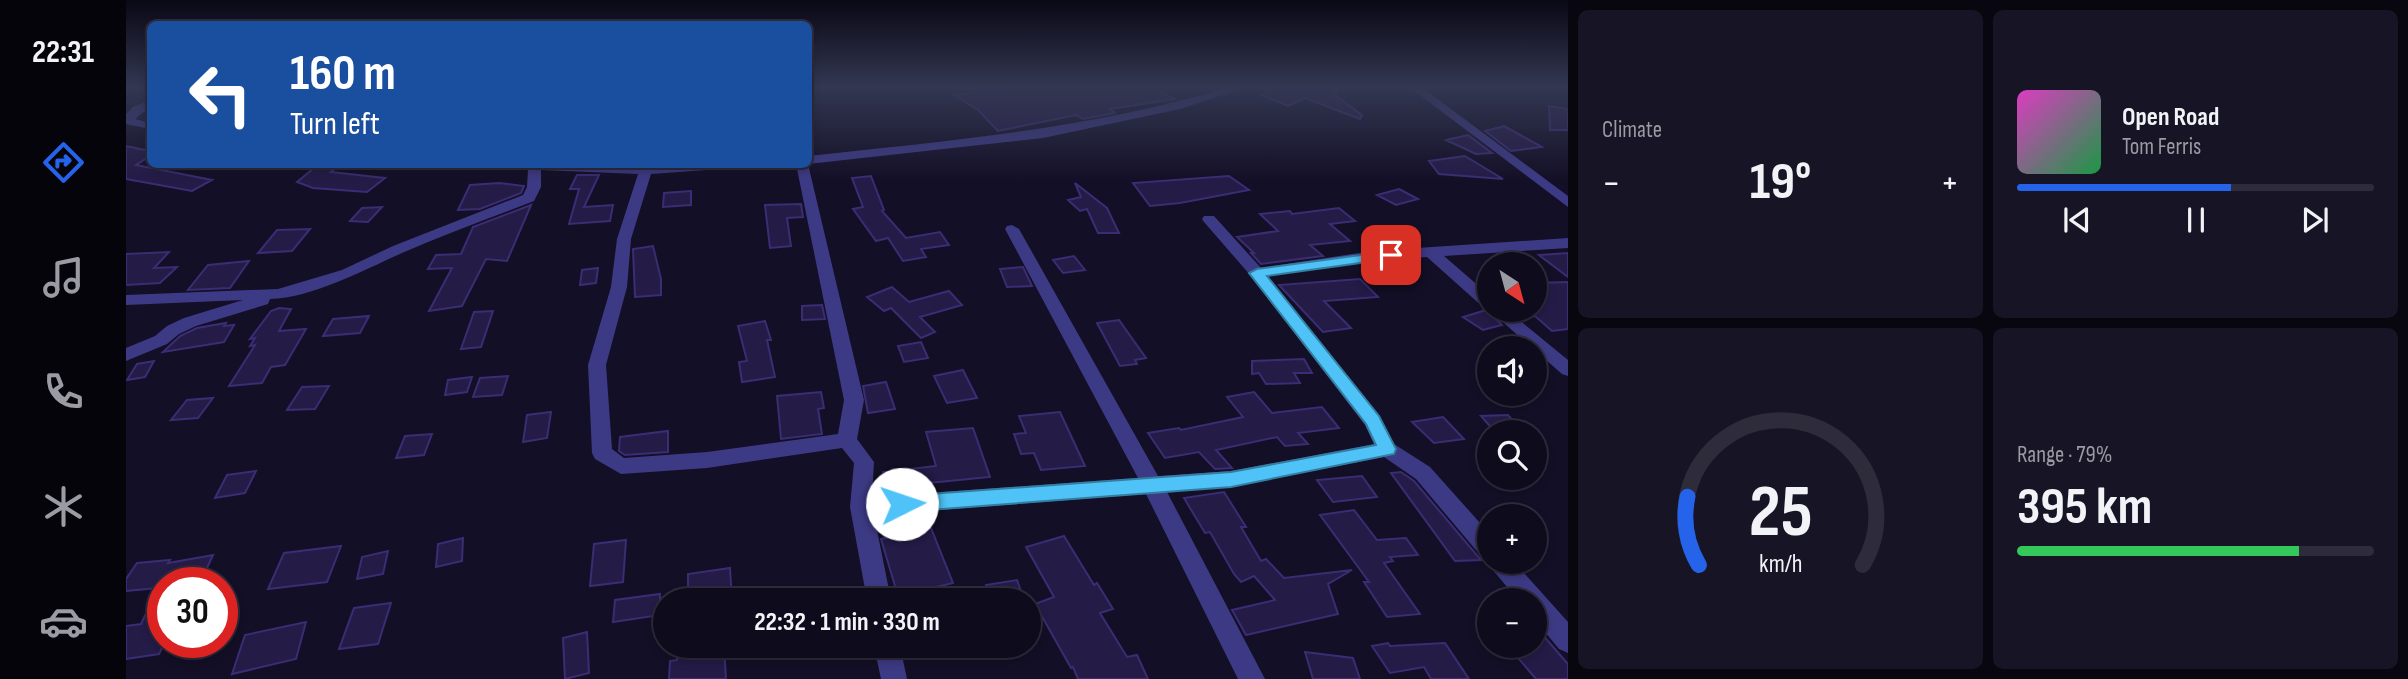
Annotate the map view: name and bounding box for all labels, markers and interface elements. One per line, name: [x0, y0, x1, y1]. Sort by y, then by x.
text: 22:31: [32, 33, 94, 72]
text: 160 m: [290, 45, 396, 104]
icon: left: [175, 49, 266, 140]
text: Open Road: [2122, 102, 2219, 133]
text: Turn left: [290, 105, 380, 144]
text: Climate: [1602, 116, 1662, 144]
text: Tom Ferris: [2122, 133, 2201, 161]
icon: directions: [39, 138, 88, 187]
text: 19°: [1750, 151, 1811, 214]
text: −: [1602, 161, 1621, 206]
text: +: [1940, 161, 1959, 206]
icon: previous: [2058, 201, 2096, 239]
icon: pause: [2177, 201, 2215, 239]
icon: next: [2296, 201, 2334, 239]
pin: [1361, 225, 1421, 285]
icon: arrive: [1372, 236, 1410, 274]
north arrow: [1477, 252, 1547, 322]
map controls: [1477, 252, 1547, 658]
icon: music: [39, 253, 88, 302]
button: sound: [1477, 336, 1547, 406]
icon: phone: [39, 367, 88, 416]
button: search: [1477, 420, 1547, 490]
text: Range · 79%: [2017, 441, 2112, 469]
position arrow: [865, 467, 939, 541]
text: 25: [1749, 469, 1812, 557]
text: 395 km: [2017, 476, 2152, 539]
icon: climate: [39, 482, 88, 531]
button: +: [1477, 504, 1547, 574]
text: km/h: [1759, 548, 1802, 579]
speed limit sign: 30: [147, 567, 238, 658]
button: −: [1477, 588, 1547, 658]
icon: car: [39, 597, 88, 646]
text: 22:32 · 1 min · 330 m: [754, 607, 940, 638]

